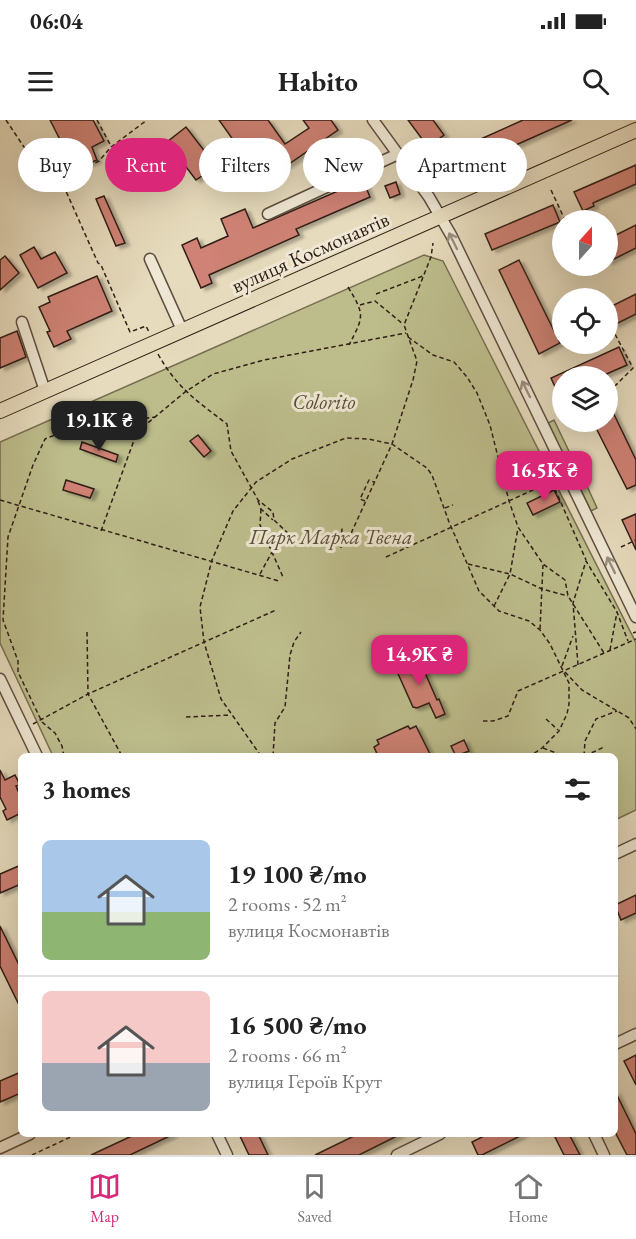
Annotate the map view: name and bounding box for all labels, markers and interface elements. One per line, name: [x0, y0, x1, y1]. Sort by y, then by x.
text: 06:04: [30, 7, 83, 36]
text: Habito: [278, 64, 358, 99]
icon: menu: [24, 65, 57, 98]
icon: search: [579, 65, 612, 98]
chip: Buy: [18, 138, 93, 192]
chip: Rent: [105, 138, 187, 192]
chip: Filters: [199, 138, 291, 192]
chip: New: [303, 138, 384, 192]
chip: Apartment: [396, 138, 527, 192]
street label: вулиця Космонавтів: [227, 205, 393, 299]
north arrow: [552, 210, 618, 276]
map controls: [552, 210, 618, 432]
one-way arrow: [447, 232, 459, 250]
button: locate: [552, 288, 618, 354]
button: layers: [552, 366, 618, 432]
one-way arrow: [519, 380, 531, 398]
park label: Colorito: [292, 388, 356, 415]
pin: 19.1K ₴: [44, 401, 154, 452]
text: 19.1K ₴: [65, 407, 133, 433]
pin: 16.5K ₴: [489, 451, 599, 502]
text: 16.5K ₴: [510, 457, 578, 483]
park label: Парк Марка Твена: [248, 523, 413, 550]
one-way arrow: [604, 556, 616, 574]
pin: 14.9K ₴: [364, 635, 474, 686]
text: 14.9K ₴: [385, 641, 453, 667]
text: 3 homes: [42, 772, 131, 806]
icon: filters: [561, 773, 594, 806]
text: 19 100 ₴/mo: [228, 857, 366, 891]
icon: home: [90, 864, 162, 936]
text: 2 rooms · 52 m²: [228, 891, 347, 917]
text: вулиця Космонавтів: [228, 917, 390, 943]
text: 16 500 ₴/mo: [228, 1008, 366, 1042]
icon: home: [90, 1015, 162, 1087]
text: 2 rooms · 66 m²: [228, 1042, 347, 1068]
text: вулиця Героїв Крут: [228, 1068, 382, 1094]
tab: Map: [88, 1170, 121, 1227]
tab: Saved: [298, 1170, 332, 1227]
tab: Home: [508, 1170, 548, 1227]

